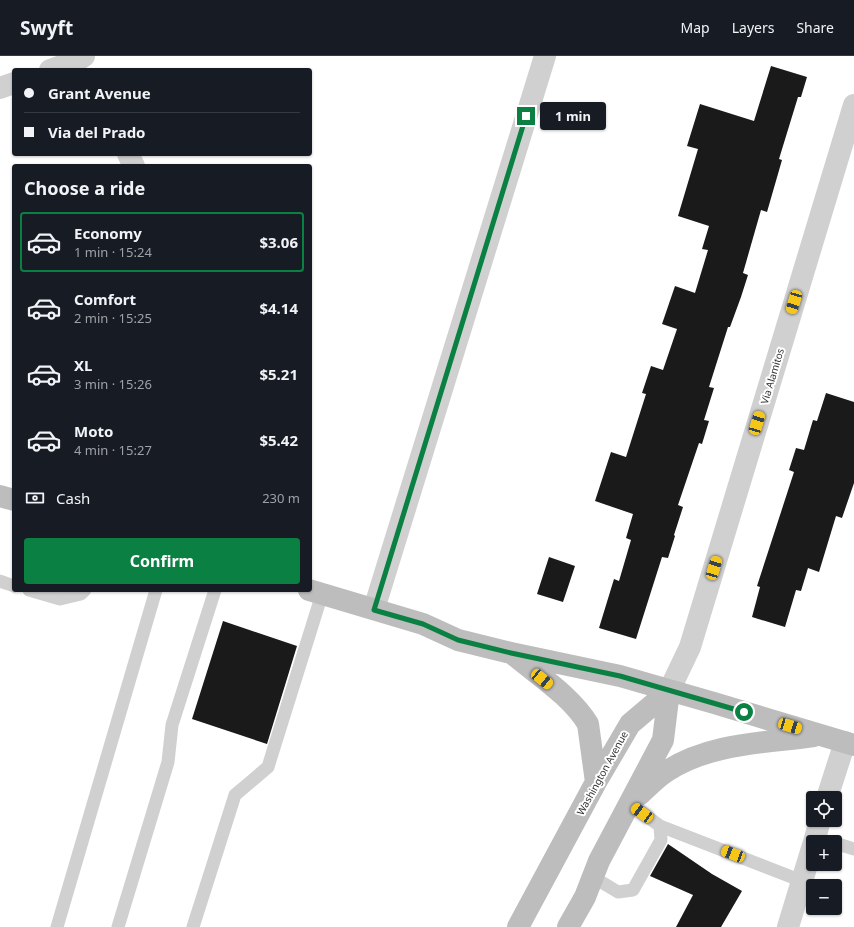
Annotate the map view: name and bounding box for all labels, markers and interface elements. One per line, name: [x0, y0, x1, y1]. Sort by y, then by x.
text: Swyft: [20, 15, 73, 41]
text: Map: [681, 18, 710, 37]
text: Layers: [732, 18, 774, 37]
text: Share: [796, 18, 834, 37]
text: Grant Avenue: [48, 83, 151, 103]
callout: 1 min: [540, 102, 606, 130]
route end: [517, 107, 535, 125]
text: 1 min: [555, 107, 591, 125]
text: Via del Prado: [48, 122, 146, 142]
text: Choose a ride: [24, 176, 145, 200]
text: Economy: [74, 223, 142, 243]
icon: car: [26, 224, 62, 260]
text: $3.06: [259, 232, 298, 252]
text: 1 min · 15:24: [74, 243, 152, 261]
text: Comfort: [74, 289, 136, 309]
car: [785, 289, 803, 315]
icon: car: [26, 290, 62, 326]
text: $4.14: [259, 298, 298, 318]
text: 2 min · 15:25: [74, 309, 152, 327]
street label: Via Alamitos: [757, 346, 787, 406]
text: XL: [74, 355, 92, 375]
icon: car: [26, 356, 62, 392]
text: $5.21: [259, 364, 298, 384]
text: 3 min · 15:26: [74, 375, 152, 393]
car: [748, 410, 766, 436]
text: Moto: [74, 421, 113, 441]
icon: car: [26, 422, 62, 458]
text: $5.42: [259, 430, 298, 450]
text: 4 min · 15:27: [74, 441, 152, 459]
icon: cash: [24, 487, 46, 509]
text: Cash: [56, 488, 90, 508]
text: 230 m: [262, 489, 300, 507]
button: Confirm: [24, 538, 300, 584]
car: [705, 555, 723, 581]
car: [529, 667, 555, 691]
route start: [735, 703, 753, 721]
car: [777, 717, 803, 735]
street label: Washington Avenue: [573, 728, 631, 818]
map controls: [806, 791, 842, 915]
button: locate: [806, 791, 842, 827]
car: [629, 801, 655, 825]
button: +: [806, 835, 842, 871]
car: [720, 844, 746, 864]
button: −: [806, 879, 842, 915]

